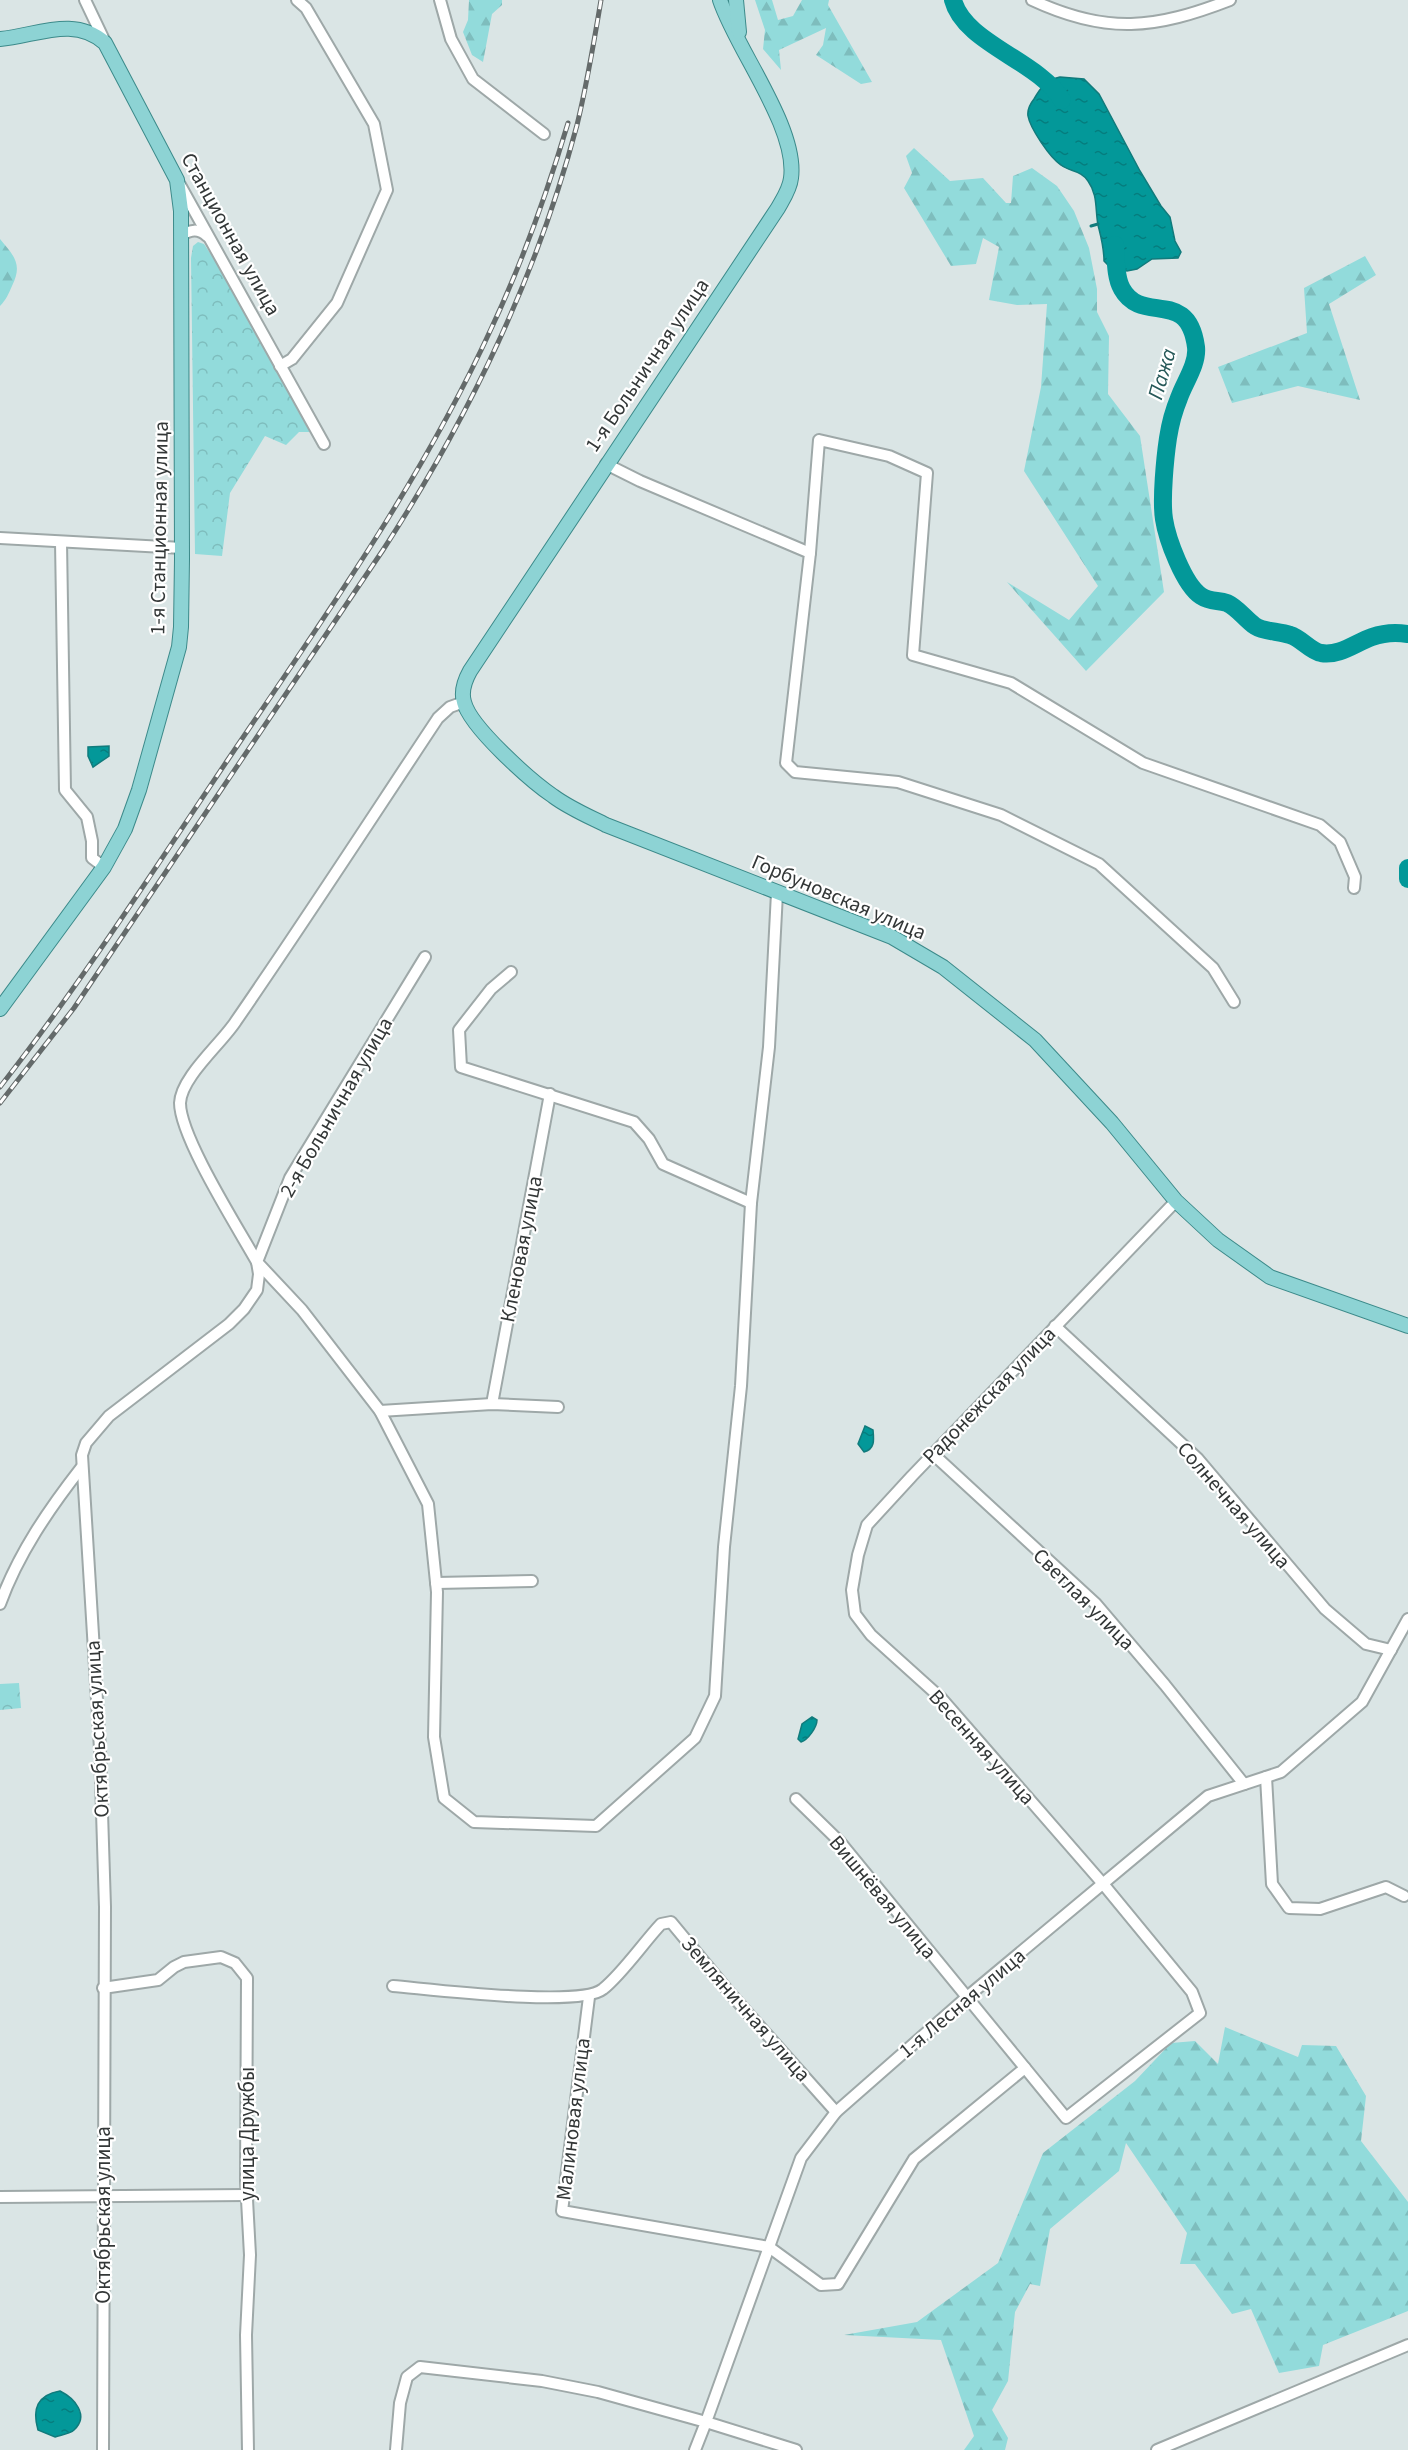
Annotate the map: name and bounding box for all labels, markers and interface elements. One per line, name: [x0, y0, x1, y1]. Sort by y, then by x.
street label: Станционная улица: [174, 147, 288, 321]
street label: 1-я Больничная улица: [578, 272, 716, 458]
water label: Пажа: [1139, 344, 1185, 403]
street label: 1-я Станционная улица: [142, 421, 176, 635]
street label: Горбуновская улица: [747, 847, 931, 947]
street label: 2-я Больничная улица: [272, 1011, 400, 1203]
street label: Кленовая улица: [492, 1173, 550, 1325]
street label: Радонежская улица: [915, 1320, 1063, 1470]
street label: Солнечная улица: [1170, 1435, 1298, 1575]
street label: Светлая улица: [1026, 1541, 1142, 1657]
street label: Октябрьская улица: [77, 1640, 117, 1818]
street label: Весенняя улица: [922, 1682, 1042, 1812]
street label: Вишнёвая улица: [822, 1829, 944, 1965]
street label: Земляничная улица: [674, 1930, 818, 2088]
street label: 1-я Лесная улица: [892, 1941, 1032, 2065]
street label: Малиновая улица: [548, 2036, 598, 2202]
street label: улица Дружбы: [232, 2067, 262, 2201]
street label: Октябрьская улица: [88, 2126, 118, 2304]

